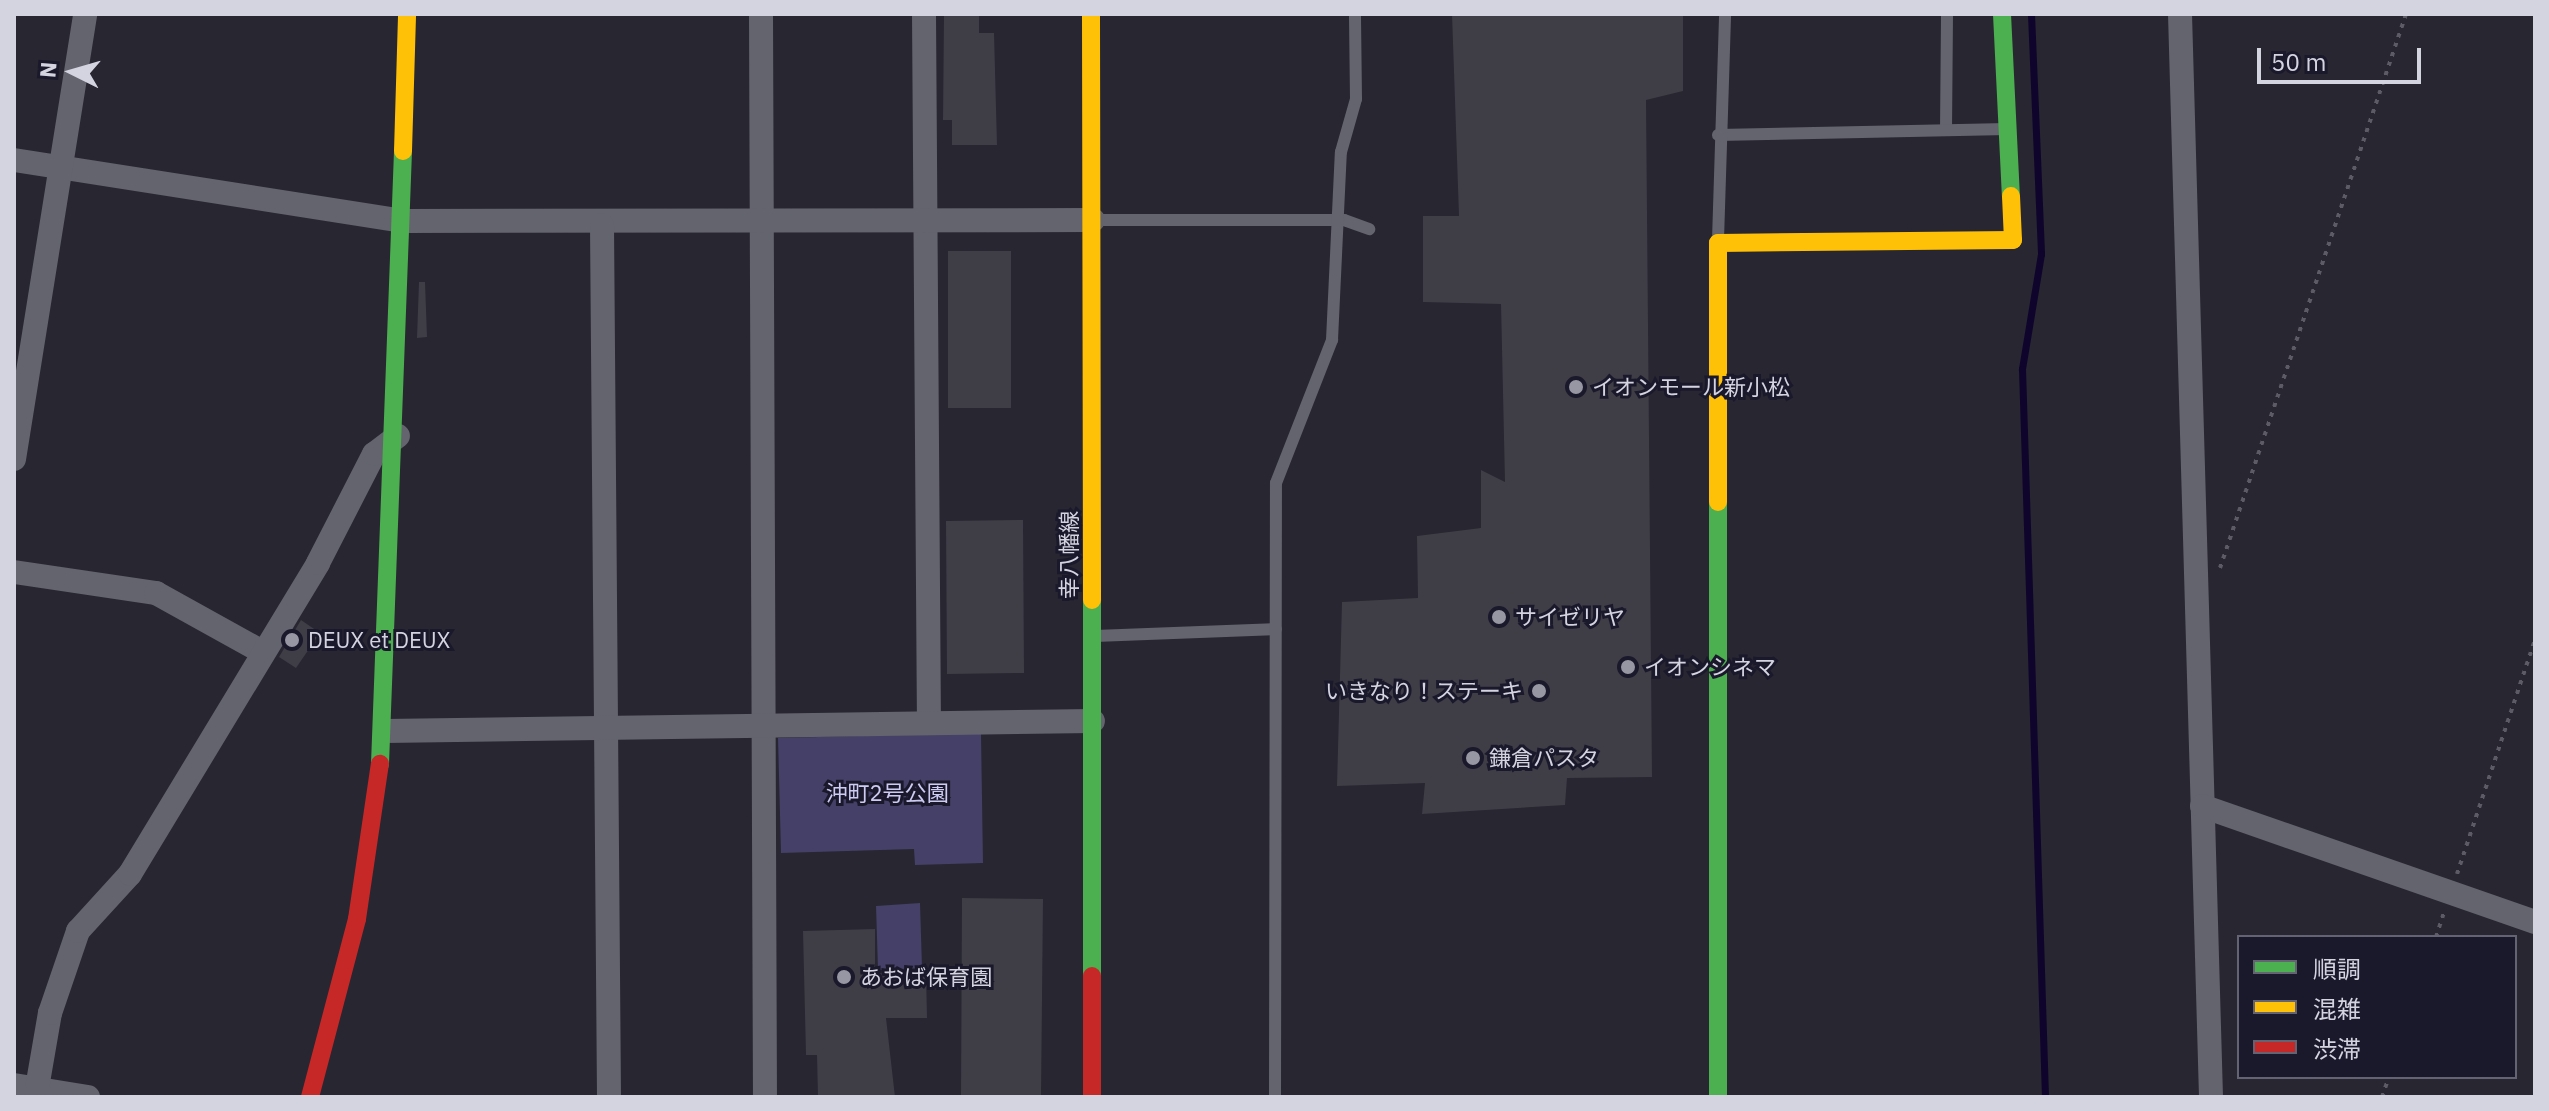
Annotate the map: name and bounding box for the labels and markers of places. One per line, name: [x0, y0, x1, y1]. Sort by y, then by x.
place label: イオンモール新小松: [1592, 374, 1790, 400]
marker: イオンモール新小松: [1567, 378, 1585, 396]
place label: サイゼリヤ: [1515, 604, 1625, 630]
marker: サイゼリヤ: [1490, 608, 1508, 626]
place label: DEUX et DEUX: [308, 627, 450, 653]
marker: DEUX et DEUX: [283, 631, 301, 649]
place label: イオンシネマ: [1644, 654, 1776, 680]
marker: イオンシネマ: [1619, 658, 1637, 676]
place label: いきなり！ステーキ: [1325, 678, 1523, 704]
marker: いきなり！ステーキ: [1530, 682, 1548, 700]
place label: 鎌倉パスタ: [1489, 745, 1599, 771]
marker: 鎌倉パスタ: [1464, 749, 1482, 767]
place label: あおば保育園: [860, 964, 992, 990]
marker: あおば保育園: [835, 968, 853, 986]

